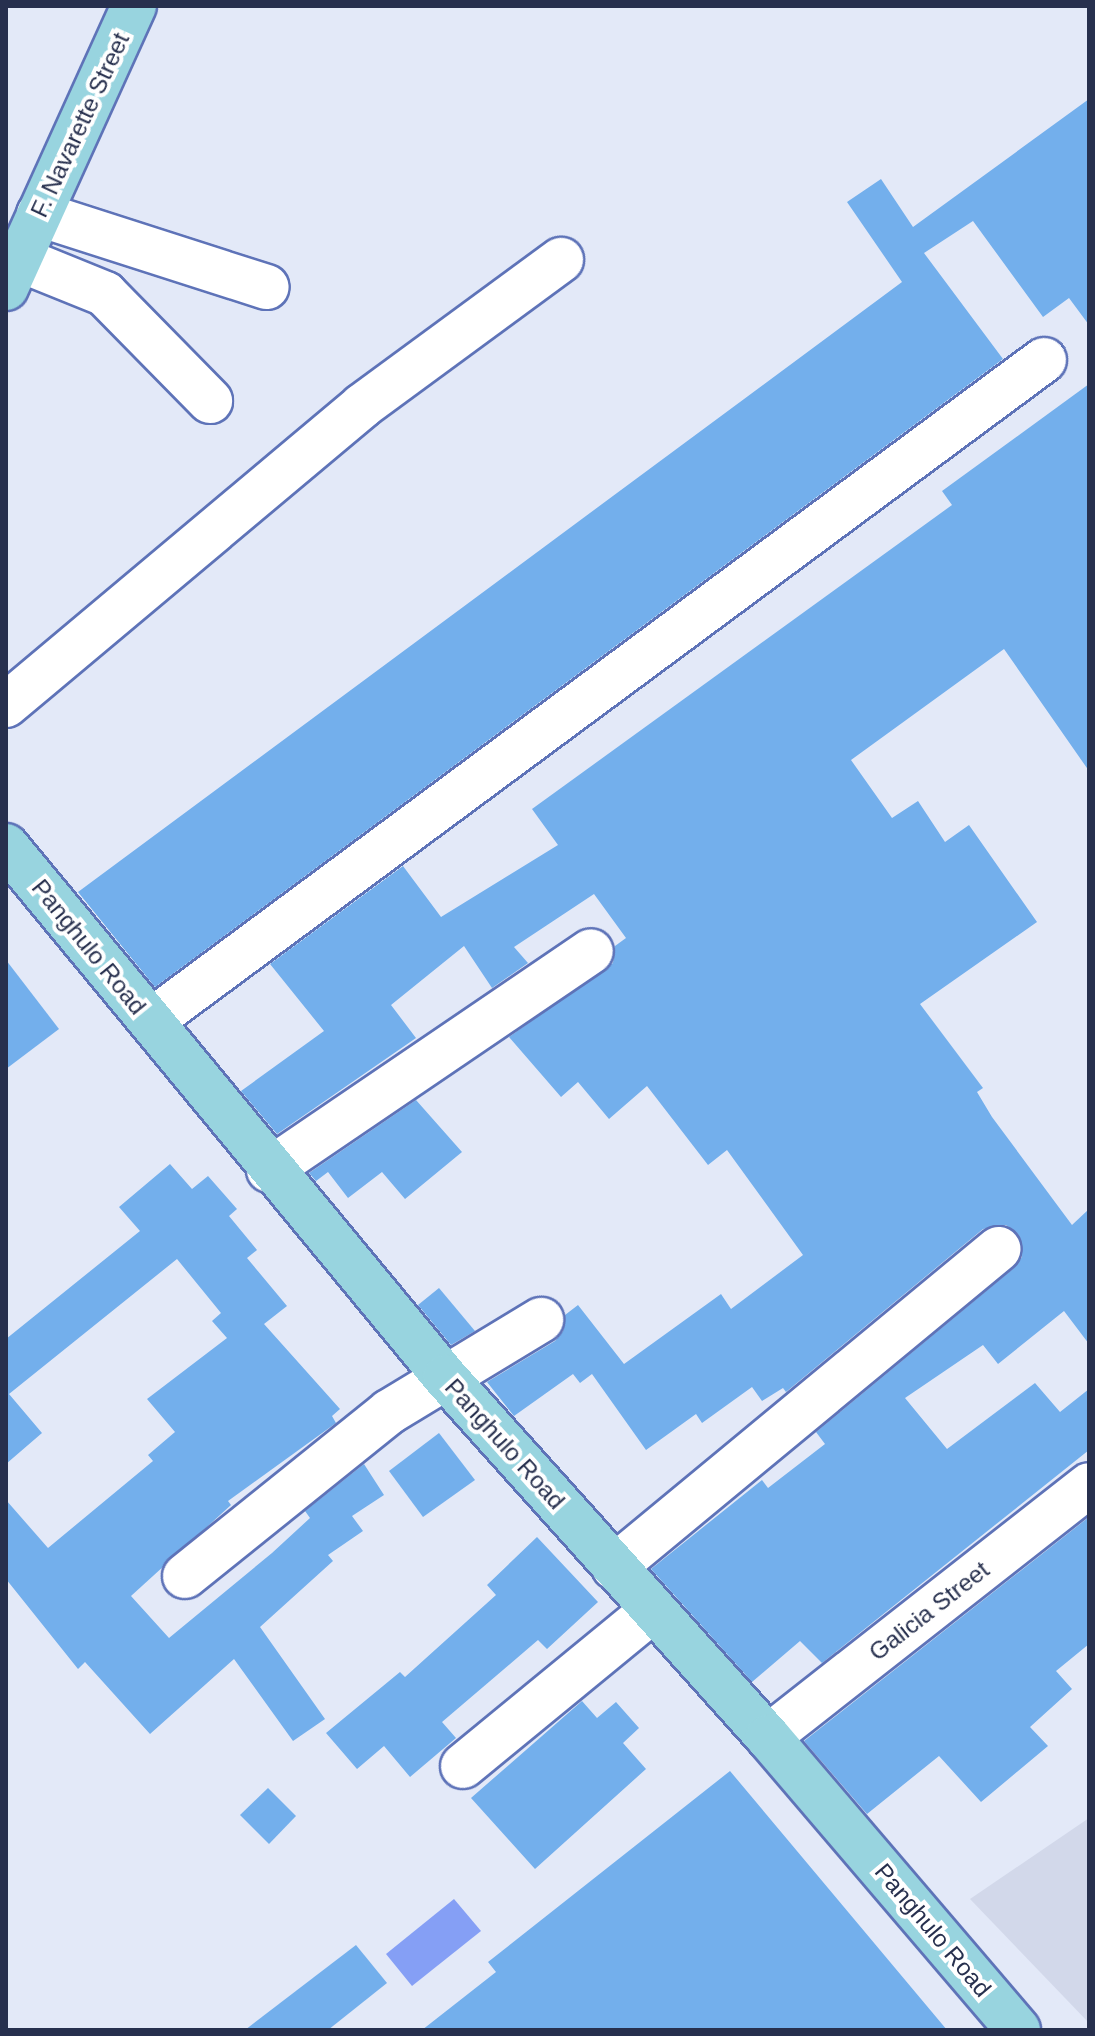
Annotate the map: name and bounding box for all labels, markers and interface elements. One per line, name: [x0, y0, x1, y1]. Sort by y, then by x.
street label: F. Navarette Street: [25, 28, 135, 222]
street label: Panghulo Road: [26, 874, 152, 1020]
street label: Panghulo Road: [439, 1373, 571, 1515]
street label: Galicia Street: [863, 1555, 995, 1667]
street label: Panghulo Road: [869, 1857, 997, 2003]

